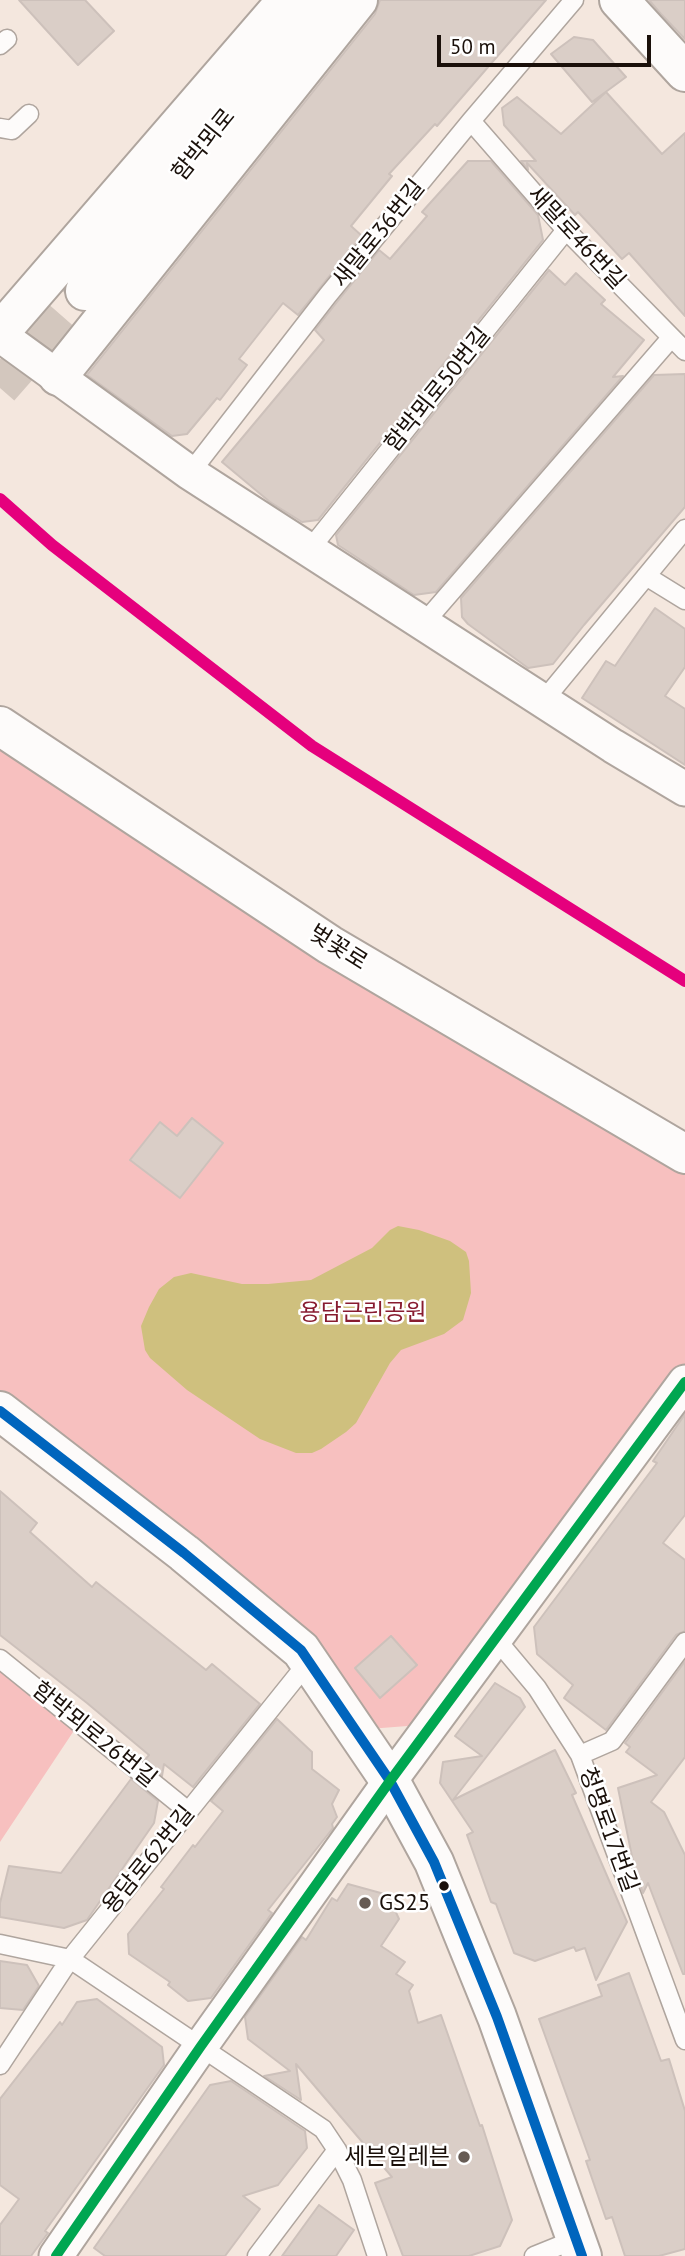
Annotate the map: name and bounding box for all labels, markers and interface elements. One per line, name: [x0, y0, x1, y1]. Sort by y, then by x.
scale bar: [440, 21, 654, 65]
text: 50 m: [450, 33, 496, 60]
street label: 함박뫼로: [167, 103, 241, 187]
street label: 새말로36번길: [327, 174, 431, 294]
street label: 새말로46번길: [521, 181, 631, 295]
street label: 함박뫼로50번길: [379, 322, 497, 458]
street label: 벚꽃로: [304, 919, 372, 977]
park label: 용담근린공원: [300, 1299, 426, 1327]
street label: 함박뫼로26번길: [26, 1676, 162, 1794]
street label: 청명로17번길: [573, 1764, 643, 1896]
street label: 용담로62번길: [97, 1800, 201, 1920]
unlabelled marker: [437, 1879, 451, 1893]
place label: GS25: [379, 1889, 430, 1917]
marker: GS25: [357, 1895, 373, 1911]
place label: 세븐일레븐: [344, 2143, 450, 2171]
marker: 세븐일레븐: [456, 2149, 472, 2165]

